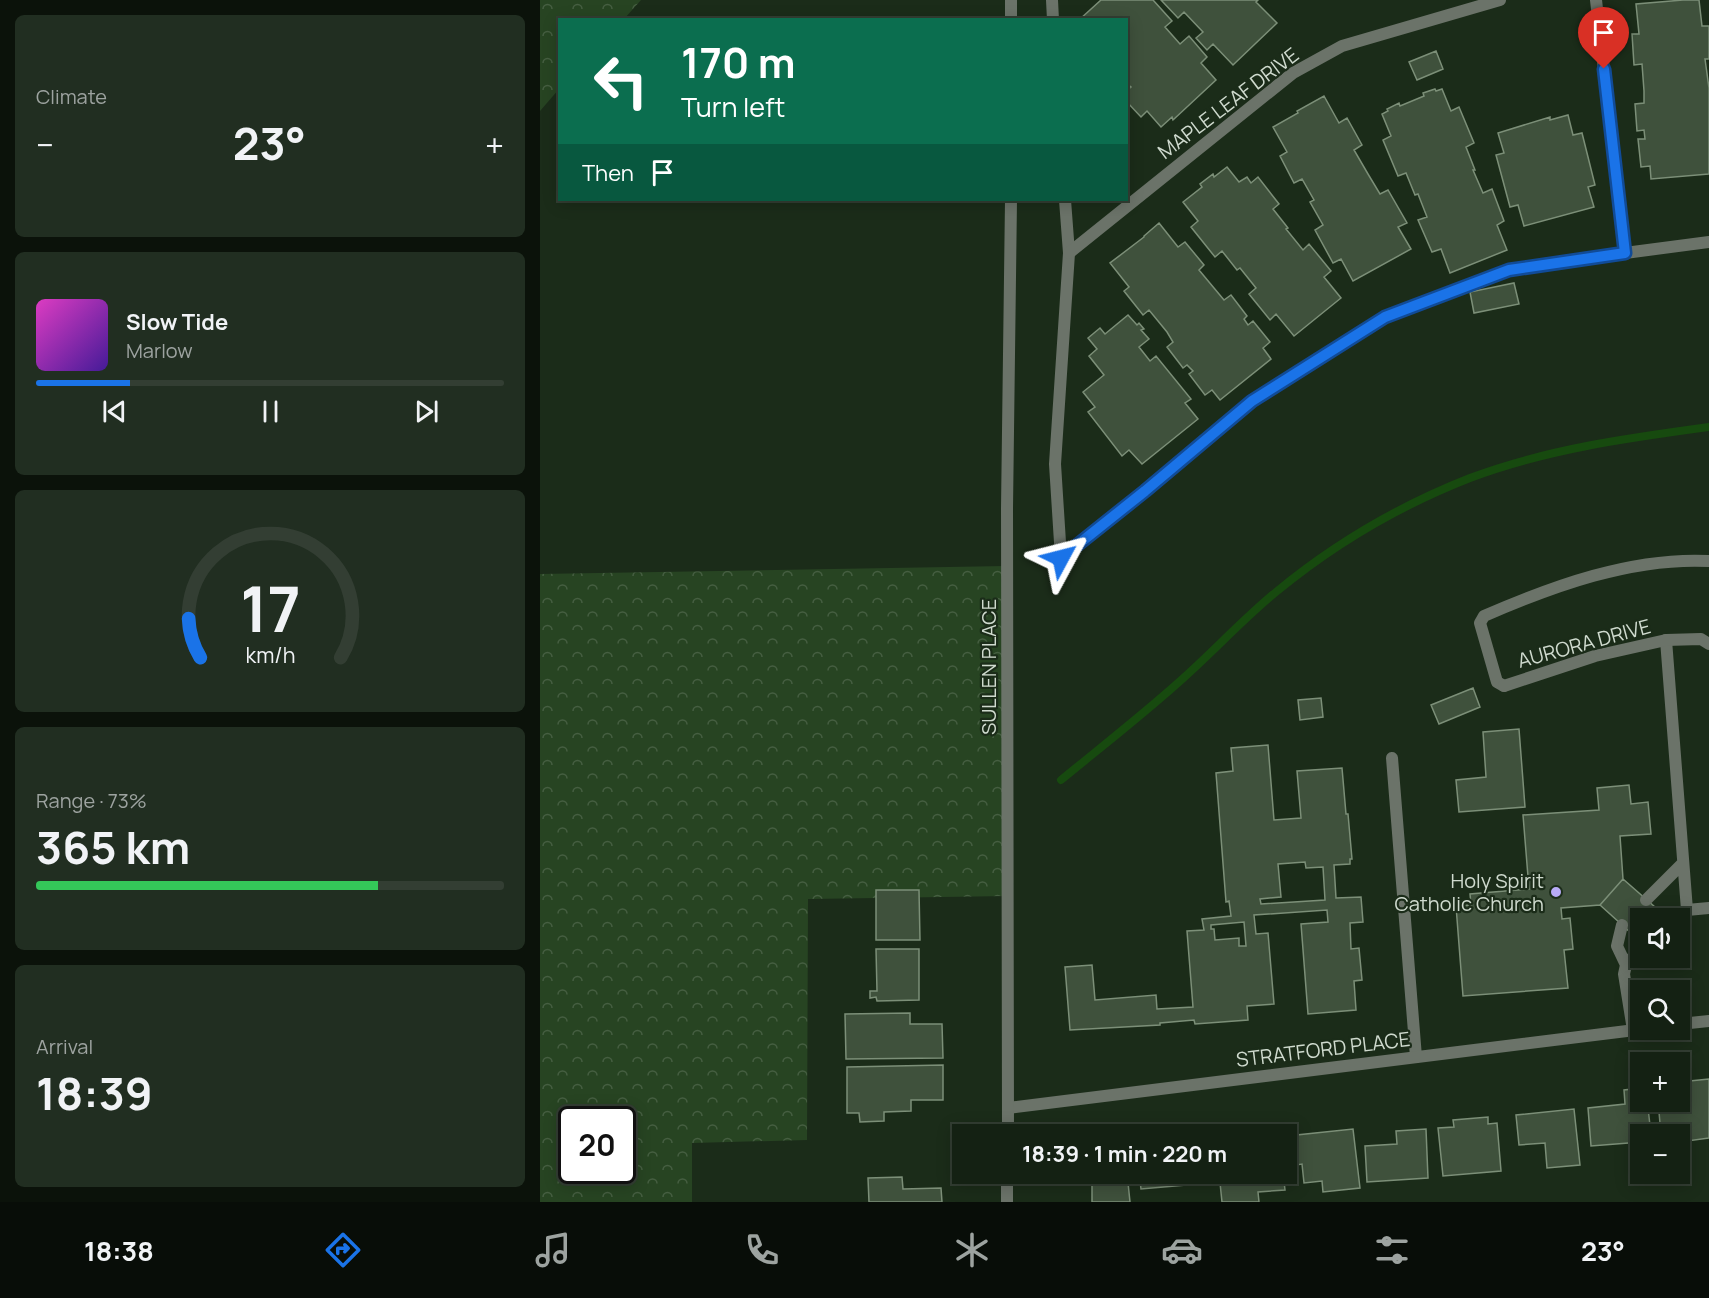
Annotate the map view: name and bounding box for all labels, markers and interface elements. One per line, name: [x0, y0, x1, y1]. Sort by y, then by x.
pin: [1578, 7, 1629, 69]
icon: arrive: [1587, 16, 1620, 49]
text: 170 m: [681, 33, 796, 91]
street label: MAPLE LEAF DRIVE: [1152, 41, 1304, 165]
icon: left: [582, 42, 660, 120]
text: Climate: [36, 83, 107, 110]
text: Turn left: [681, 88, 785, 125]
text: 23°: [233, 112, 306, 174]
text: −: [36, 122, 54, 167]
text: +: [485, 122, 504, 167]
icon: arrive: [646, 156, 679, 189]
text: Then: [582, 158, 634, 188]
text: Slow Tide: [126, 307, 228, 337]
text: Marlow: [126, 337, 193, 364]
icon: previous: [98, 395, 131, 428]
icon: pause: [254, 395, 287, 428]
icon: next: [410, 395, 443, 428]
position arrow: [1029, 526, 1093, 590]
text: 17: [240, 565, 300, 651]
street label: SULLEN PLACE: [975, 599, 1002, 735]
street label: AURORA DRIVE: [1514, 612, 1654, 674]
text: km/h: [245, 640, 295, 669]
text: Range · 73%: [36, 787, 147, 814]
text: 365 km: [36, 816, 190, 878]
place label: Holy Spirit Catholic Church: [1394, 867, 1544, 917]
marker: Holy Spirit Catholic Church: [1549, 885, 1563, 899]
map controls: [1630, 908, 1690, 1184]
button: sound: [1630, 908, 1690, 968]
button: search: [1630, 980, 1690, 1040]
street label: STRATFORD PLACE: [1234, 1025, 1412, 1073]
text: Arrival: [36, 1033, 93, 1060]
button: +: [1630, 1052, 1690, 1112]
text: 18:39: [36, 1062, 153, 1124]
speed limit sign: 20: [558, 1106, 636, 1184]
button: −: [1630, 1124, 1690, 1184]
text: 18:39 · 1 min · 220 m: [1022, 1139, 1227, 1169]
icon: directions: [322, 1229, 364, 1271]
icon: music: [532, 1229, 574, 1271]
icon: phone: [741, 1229, 783, 1271]
icon: climate: [951, 1229, 993, 1271]
icon: car: [1161, 1229, 1203, 1271]
icon: filters: [1371, 1229, 1413, 1271]
text: 18:38: [84, 1232, 154, 1269]
text: 23°: [1581, 1232, 1625, 1269]

